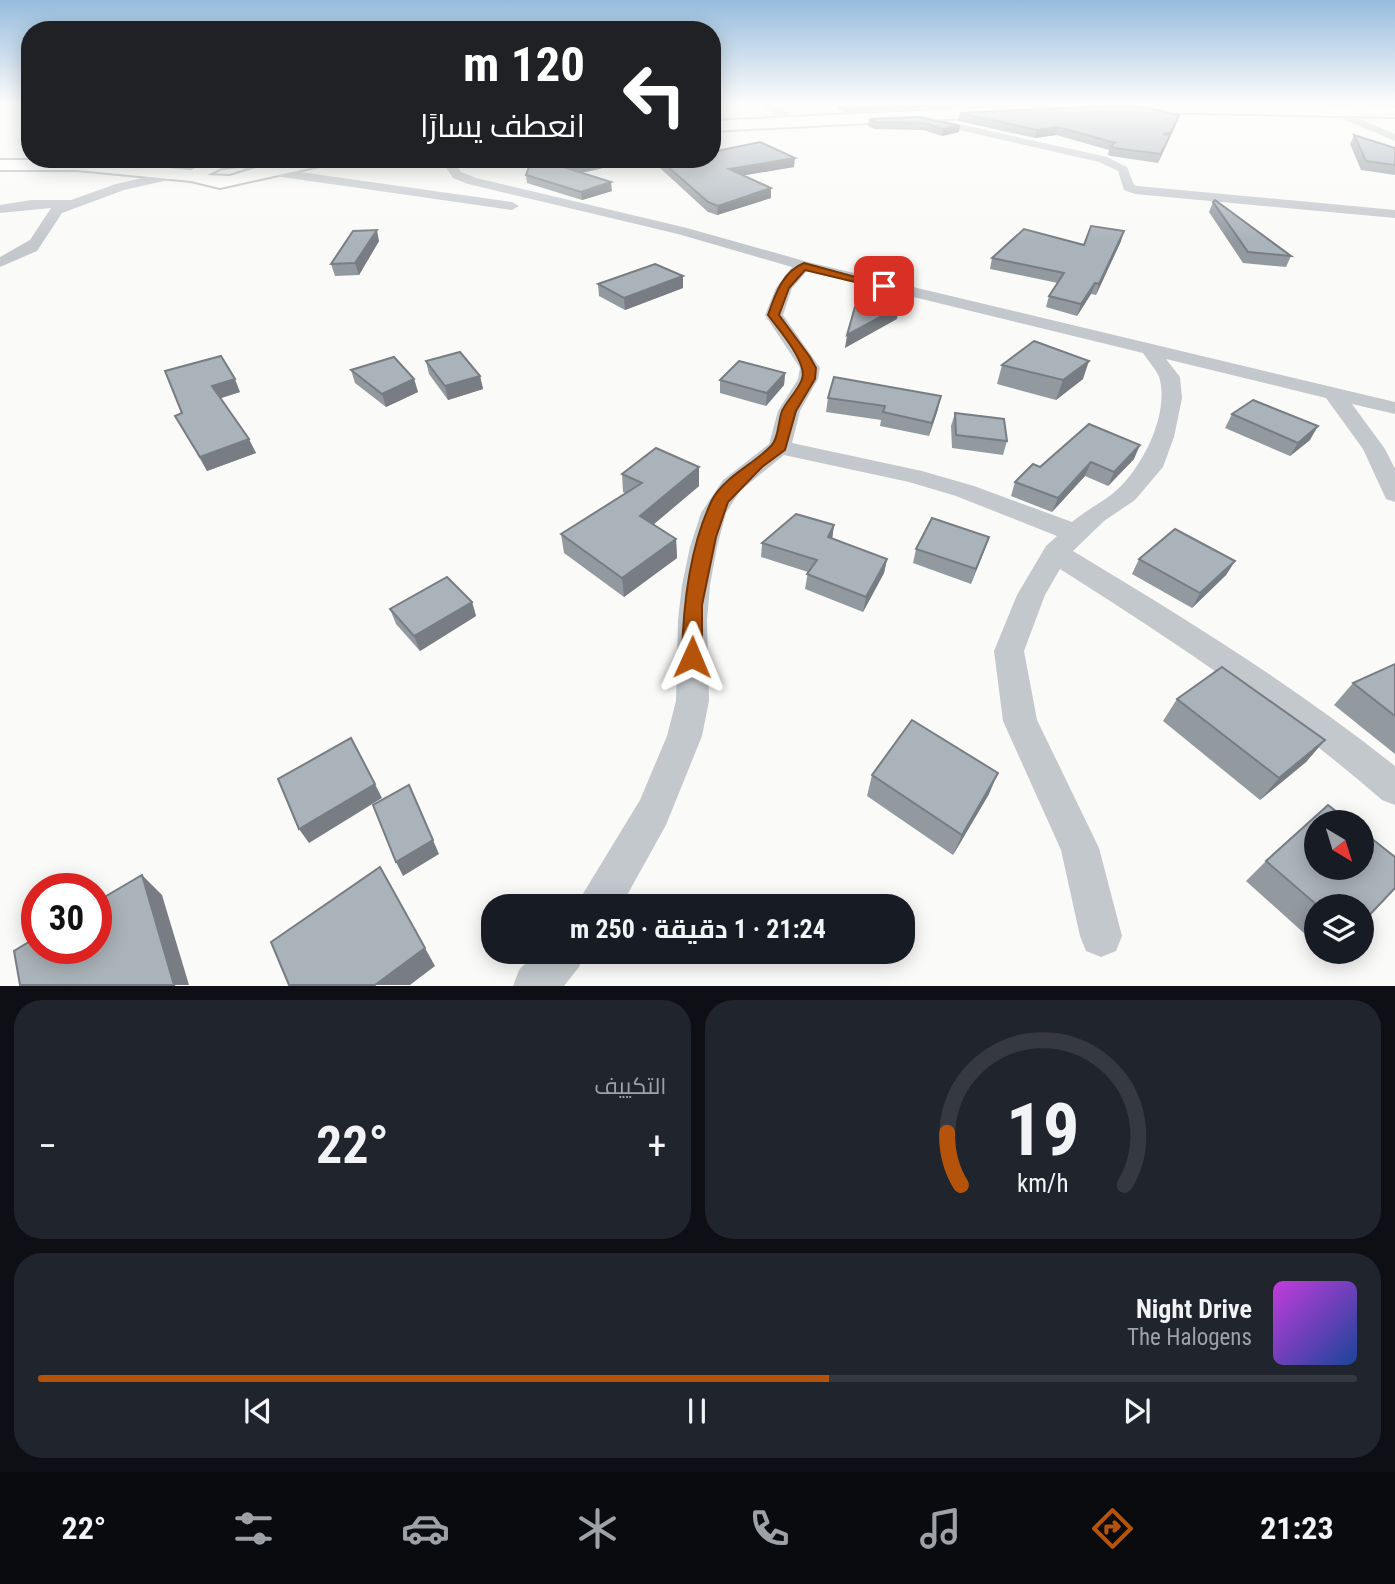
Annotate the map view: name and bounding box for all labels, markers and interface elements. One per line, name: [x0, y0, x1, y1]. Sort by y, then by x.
text: 120 m: [463, 36, 585, 93]
icon: left: [609, 49, 700, 140]
text: انعطف يسارًا: [420, 107, 585, 145]
pin: [854, 256, 914, 316]
icon: arrive: [865, 267, 903, 305]
position arrow: [655, 620, 729, 694]
north arrow: [1304, 810, 1374, 880]
map controls: [1304, 810, 1374, 964]
speed limit sign: 30: [21, 873, 112, 964]
button: layers: [1304, 894, 1374, 964]
text: 21:24 · 1 دقيقة · 250 m: [570, 914, 826, 944]
text: التكييف: [594, 1073, 667, 1100]
text: 19: [1006, 1088, 1080, 1174]
text: 22°: [316, 1115, 389, 1176]
text: −: [38, 1124, 57, 1168]
text: +: [648, 1124, 666, 1168]
text: km/h: [1017, 1169, 1068, 1198]
text: Night Drive: [1136, 1294, 1252, 1324]
text: The Halogens: [1127, 1324, 1252, 1351]
icon: previous: [239, 1392, 277, 1430]
icon: pause: [678, 1392, 716, 1430]
icon: next: [1118, 1392, 1156, 1430]
icon: filters: [229, 1504, 278, 1553]
icon: car: [401, 1504, 450, 1553]
icon: climate: [573, 1504, 622, 1553]
icon: phone: [745, 1504, 794, 1553]
icon: music: [916, 1504, 965, 1553]
icon: directions: [1088, 1504, 1137, 1553]
text: 22°: [61, 1509, 106, 1547]
text: 21:23: [1260, 1509, 1334, 1547]

